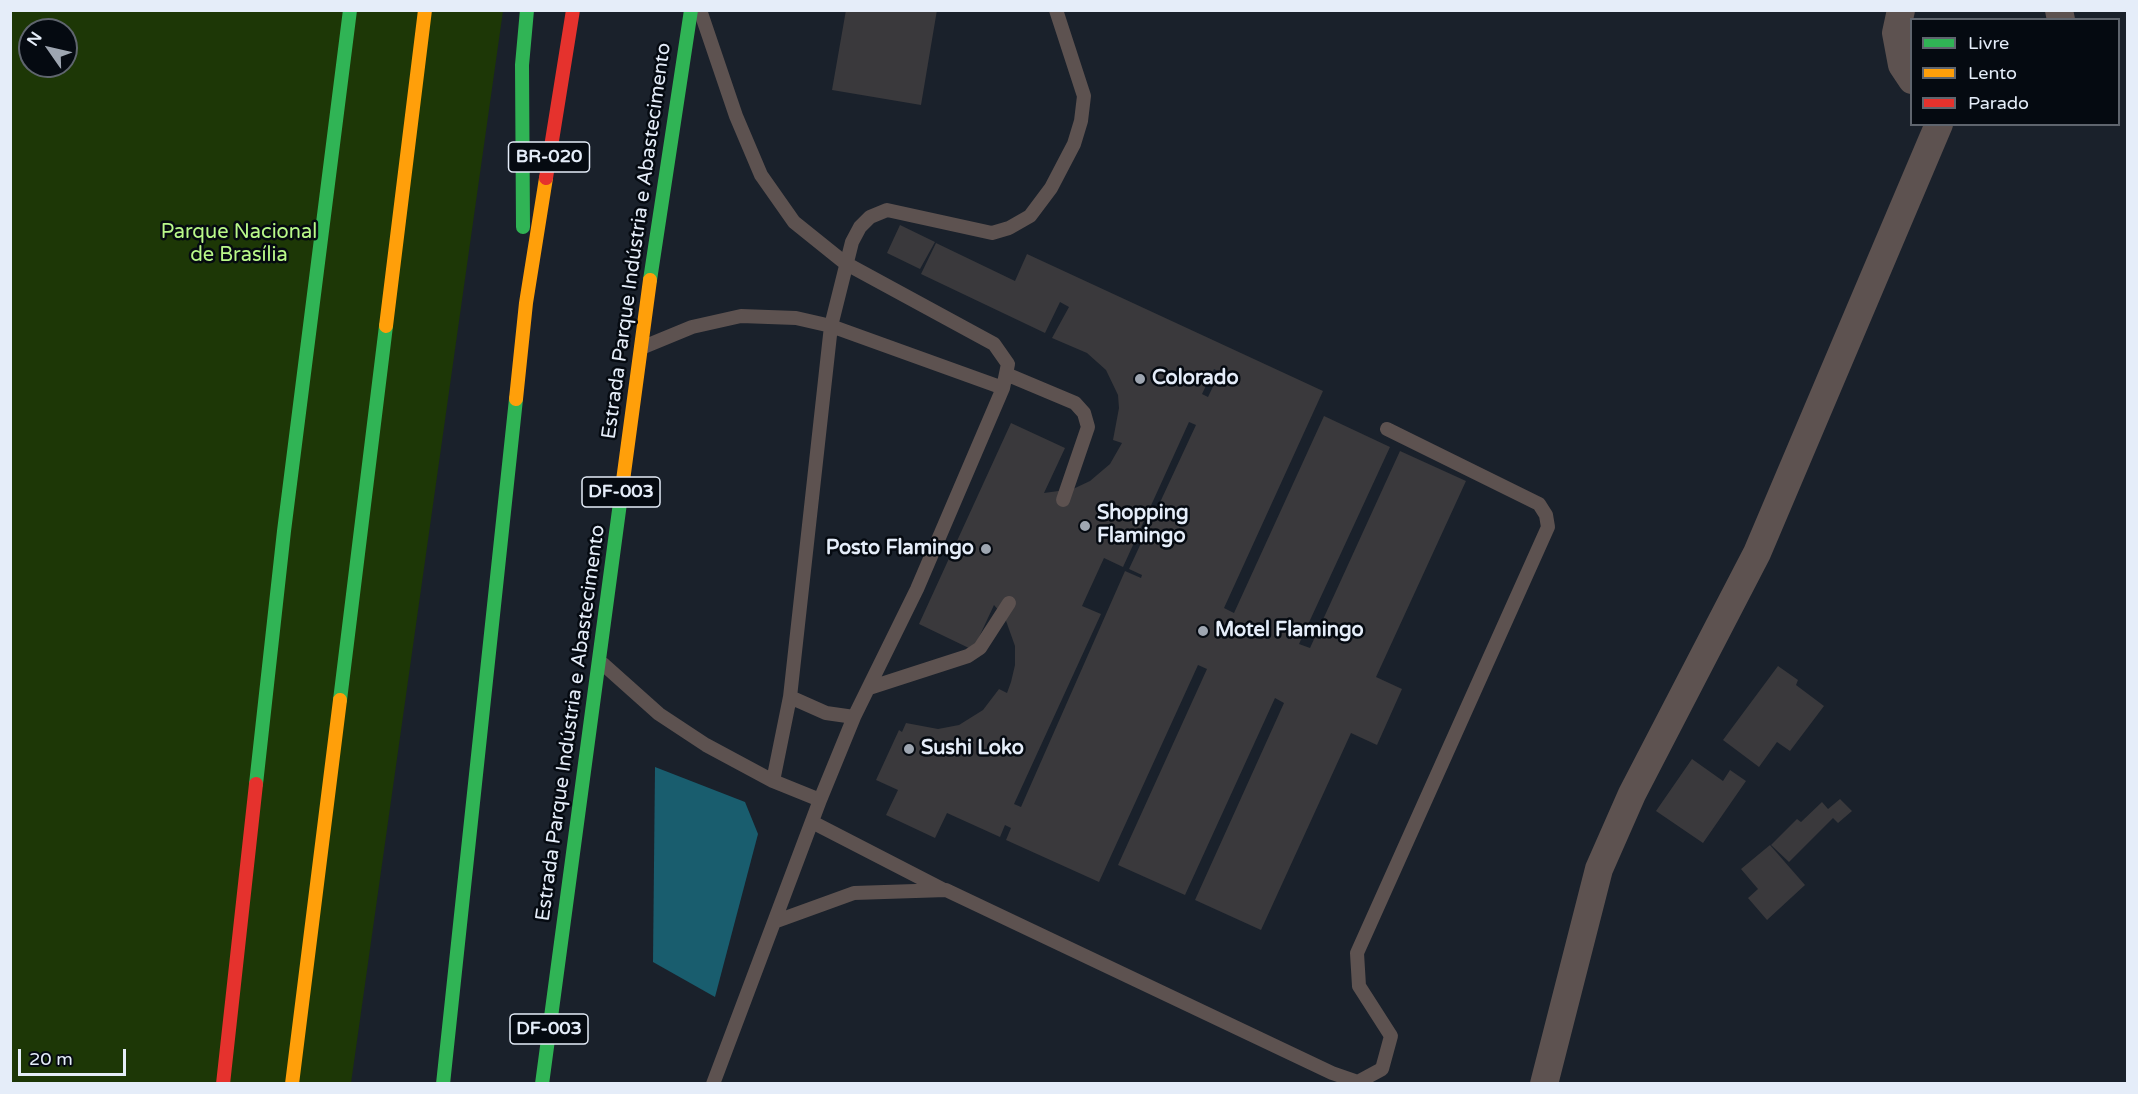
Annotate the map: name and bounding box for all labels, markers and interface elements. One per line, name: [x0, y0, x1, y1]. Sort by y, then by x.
north arrow: [18, 18, 78, 78]
legend: [1910, 18, 2120, 126]
text: N: [23, 28, 47, 50]
text: Livre: [1968, 32, 2009, 54]
street label: Estrada Parque Indústria e Abastecimento: [597, 41, 677, 441]
text: Lento: [1968, 62, 2017, 84]
text: Parado: [1968, 92, 2029, 114]
road number: BR-020: [508, 142, 590, 172]
park label: Parque Nacional de Brasília: [161, 221, 317, 268]
place label: Colorado: [1152, 367, 1239, 391]
marker: Colorado: [1133, 372, 1147, 386]
road number: DF-003: [582, 477, 660, 507]
place label: Shopping Flamingo: [1097, 502, 1189, 549]
marker: Shopping Flamingo: [1078, 519, 1092, 533]
street label: Estrada Parque Indústria e Abastecimento: [531, 523, 611, 923]
place label: Posto Flamingo: [826, 537, 974, 561]
marker: Posto Flamingo: [979, 542, 993, 556]
place label: Motel Flamingo: [1215, 619, 1364, 643]
marker: Motel Flamingo: [1196, 624, 1210, 638]
place label: Sushi Loko: [921, 737, 1024, 761]
marker: Sushi Loko: [902, 742, 916, 756]
road number: DF-003: [510, 1014, 588, 1044]
scale bar: [21, 1037, 129, 1075]
text: 20 m: [29, 1048, 73, 1070]

